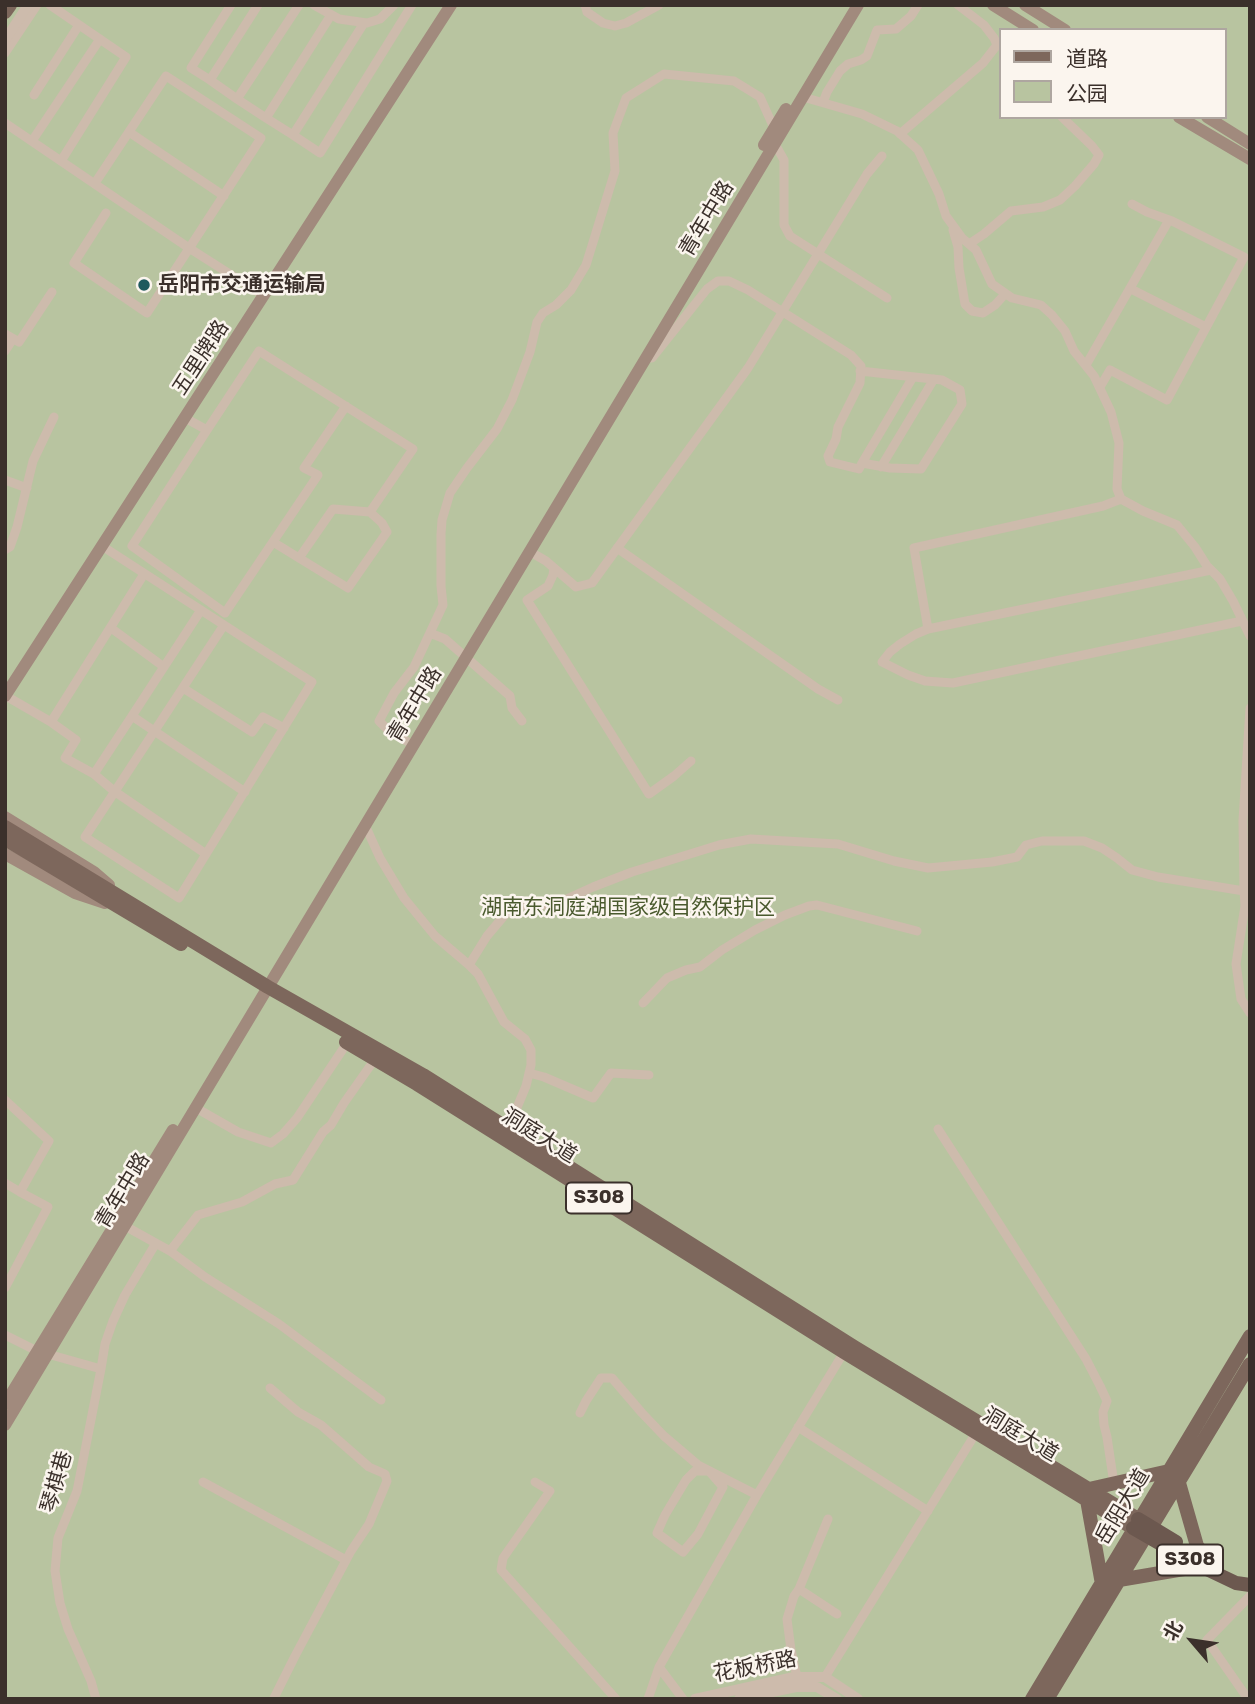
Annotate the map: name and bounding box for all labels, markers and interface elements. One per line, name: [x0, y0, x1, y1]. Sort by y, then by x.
legend: [1000, 28, 1227, 119]
text: 道路: [1066, 46, 1108, 71]
text: 公园: [1066, 81, 1108, 106]
street label: 青年中路: [675, 177, 739, 261]
place label: 岳阳市交通运输局: [158, 272, 326, 298]
marker: 岳阳市交通运输局: [136, 277, 152, 293]
street label: 五里牌路: [168, 316, 234, 400]
street label: 青年中路: [383, 663, 447, 747]
park label: 湖南东洞庭湖国家级自然保护区: [481, 895, 775, 921]
street label: 洞庭大道: [497, 1103, 581, 1169]
street label: 青年中路: [91, 1149, 155, 1233]
road number: S308: [566, 1182, 632, 1214]
street label: 洞庭大道: [978, 1403, 1062, 1467]
street label: 琴棋巷: [36, 1448, 78, 1516]
street label: 岳阳大道: [1091, 1465, 1155, 1549]
road number: S308: [1157, 1544, 1223, 1576]
north arrow: [1157, 1606, 1227, 1676]
text: 北: [1159, 1617, 1188, 1644]
street label: 花板桥路: [711, 1647, 799, 1687]

